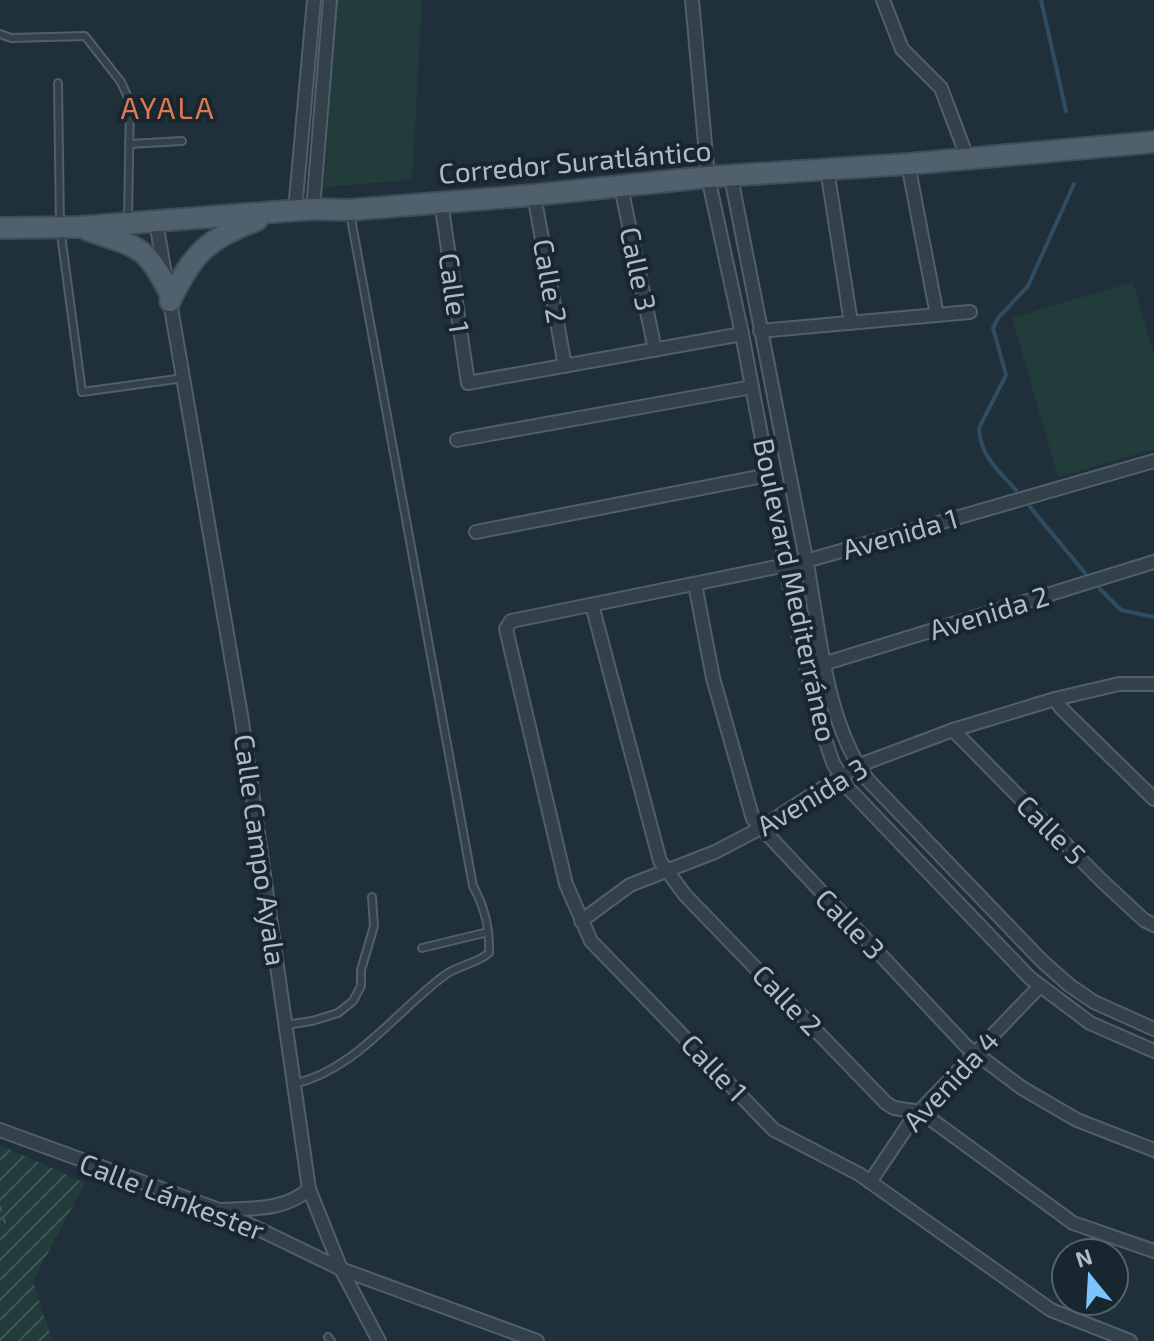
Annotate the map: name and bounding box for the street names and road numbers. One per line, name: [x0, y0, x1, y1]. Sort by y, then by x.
street label: Corredor Suratlántico: [437, 132, 713, 190]
street label: Calle 3: [614, 224, 664, 314]
street label: Calle 2: [527, 236, 575, 326]
street label: Calle 1: [433, 251, 477, 335]
street label: Boulevard Mediterráneo: [747, 435, 845, 745]
street label: Avenida 1: [838, 500, 961, 566]
street label: Avenida 2: [925, 578, 1053, 646]
street label: Calle Campo Ayala: [228, 732, 294, 968]
street label: Avenida 3: [750, 750, 873, 842]
street label: Calle 5: [1010, 787, 1094, 871]
street label: Calle 3: [809, 881, 892, 966]
street label: Calle 2: [746, 957, 829, 1042]
street label: Avenida 4: [895, 1023, 1005, 1138]
street label: Calle 1: [675, 1027, 755, 1108]
street label: Calle Lánkester: [75, 1145, 270, 1247]

